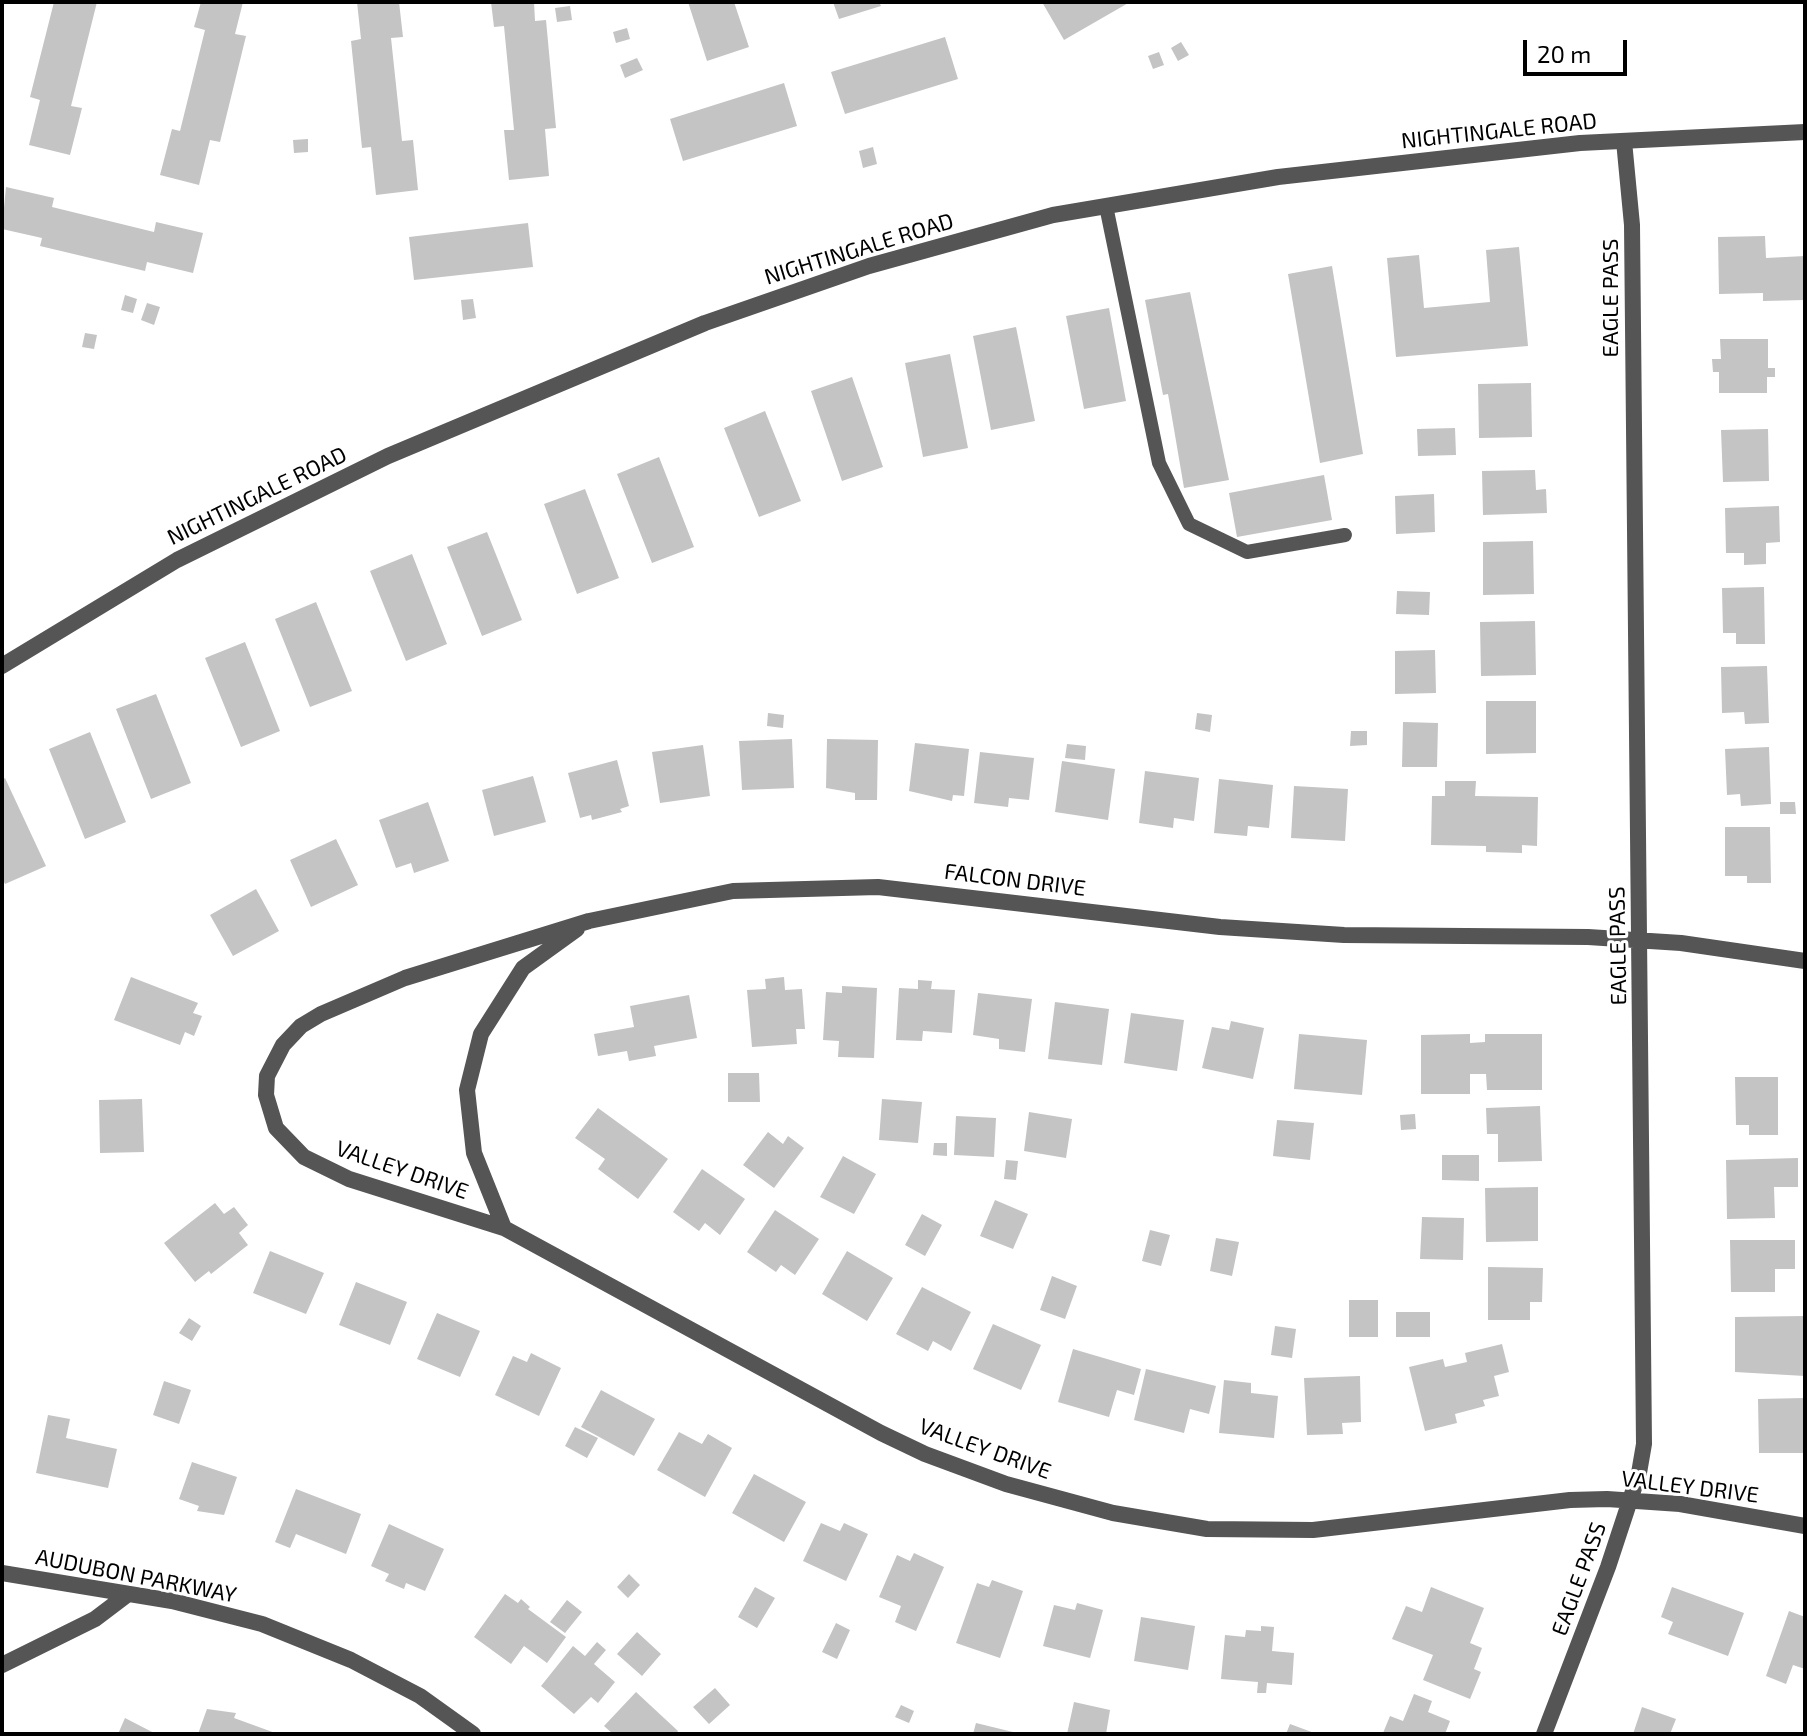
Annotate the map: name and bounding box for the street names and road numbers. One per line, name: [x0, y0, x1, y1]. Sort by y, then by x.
street label: NIGHTINGALE ROAD: [1400, 108, 1598, 154]
street label: NIGHTINGALE ROAD: [761, 208, 957, 290]
street label: EAGLE PASS: [1598, 239, 1624, 357]
street label: NIGHTINGALE ROAD: [163, 441, 351, 551]
street label: FALCON DRIVE: [943, 858, 1087, 902]
street label: EAGLE PASS: [1604, 886, 1632, 1006]
street label: VALLEY DRIVE: [332, 1135, 472, 1205]
street label: VALLEY DRIVE: [915, 1413, 1055, 1485]
street label: VALLEY DRIVE: [1620, 1465, 1760, 1509]
street label: EAGLE PASS: [1546, 1519, 1612, 1639]
street label: AUDUBON PARKWAY: [33, 1544, 239, 1608]

